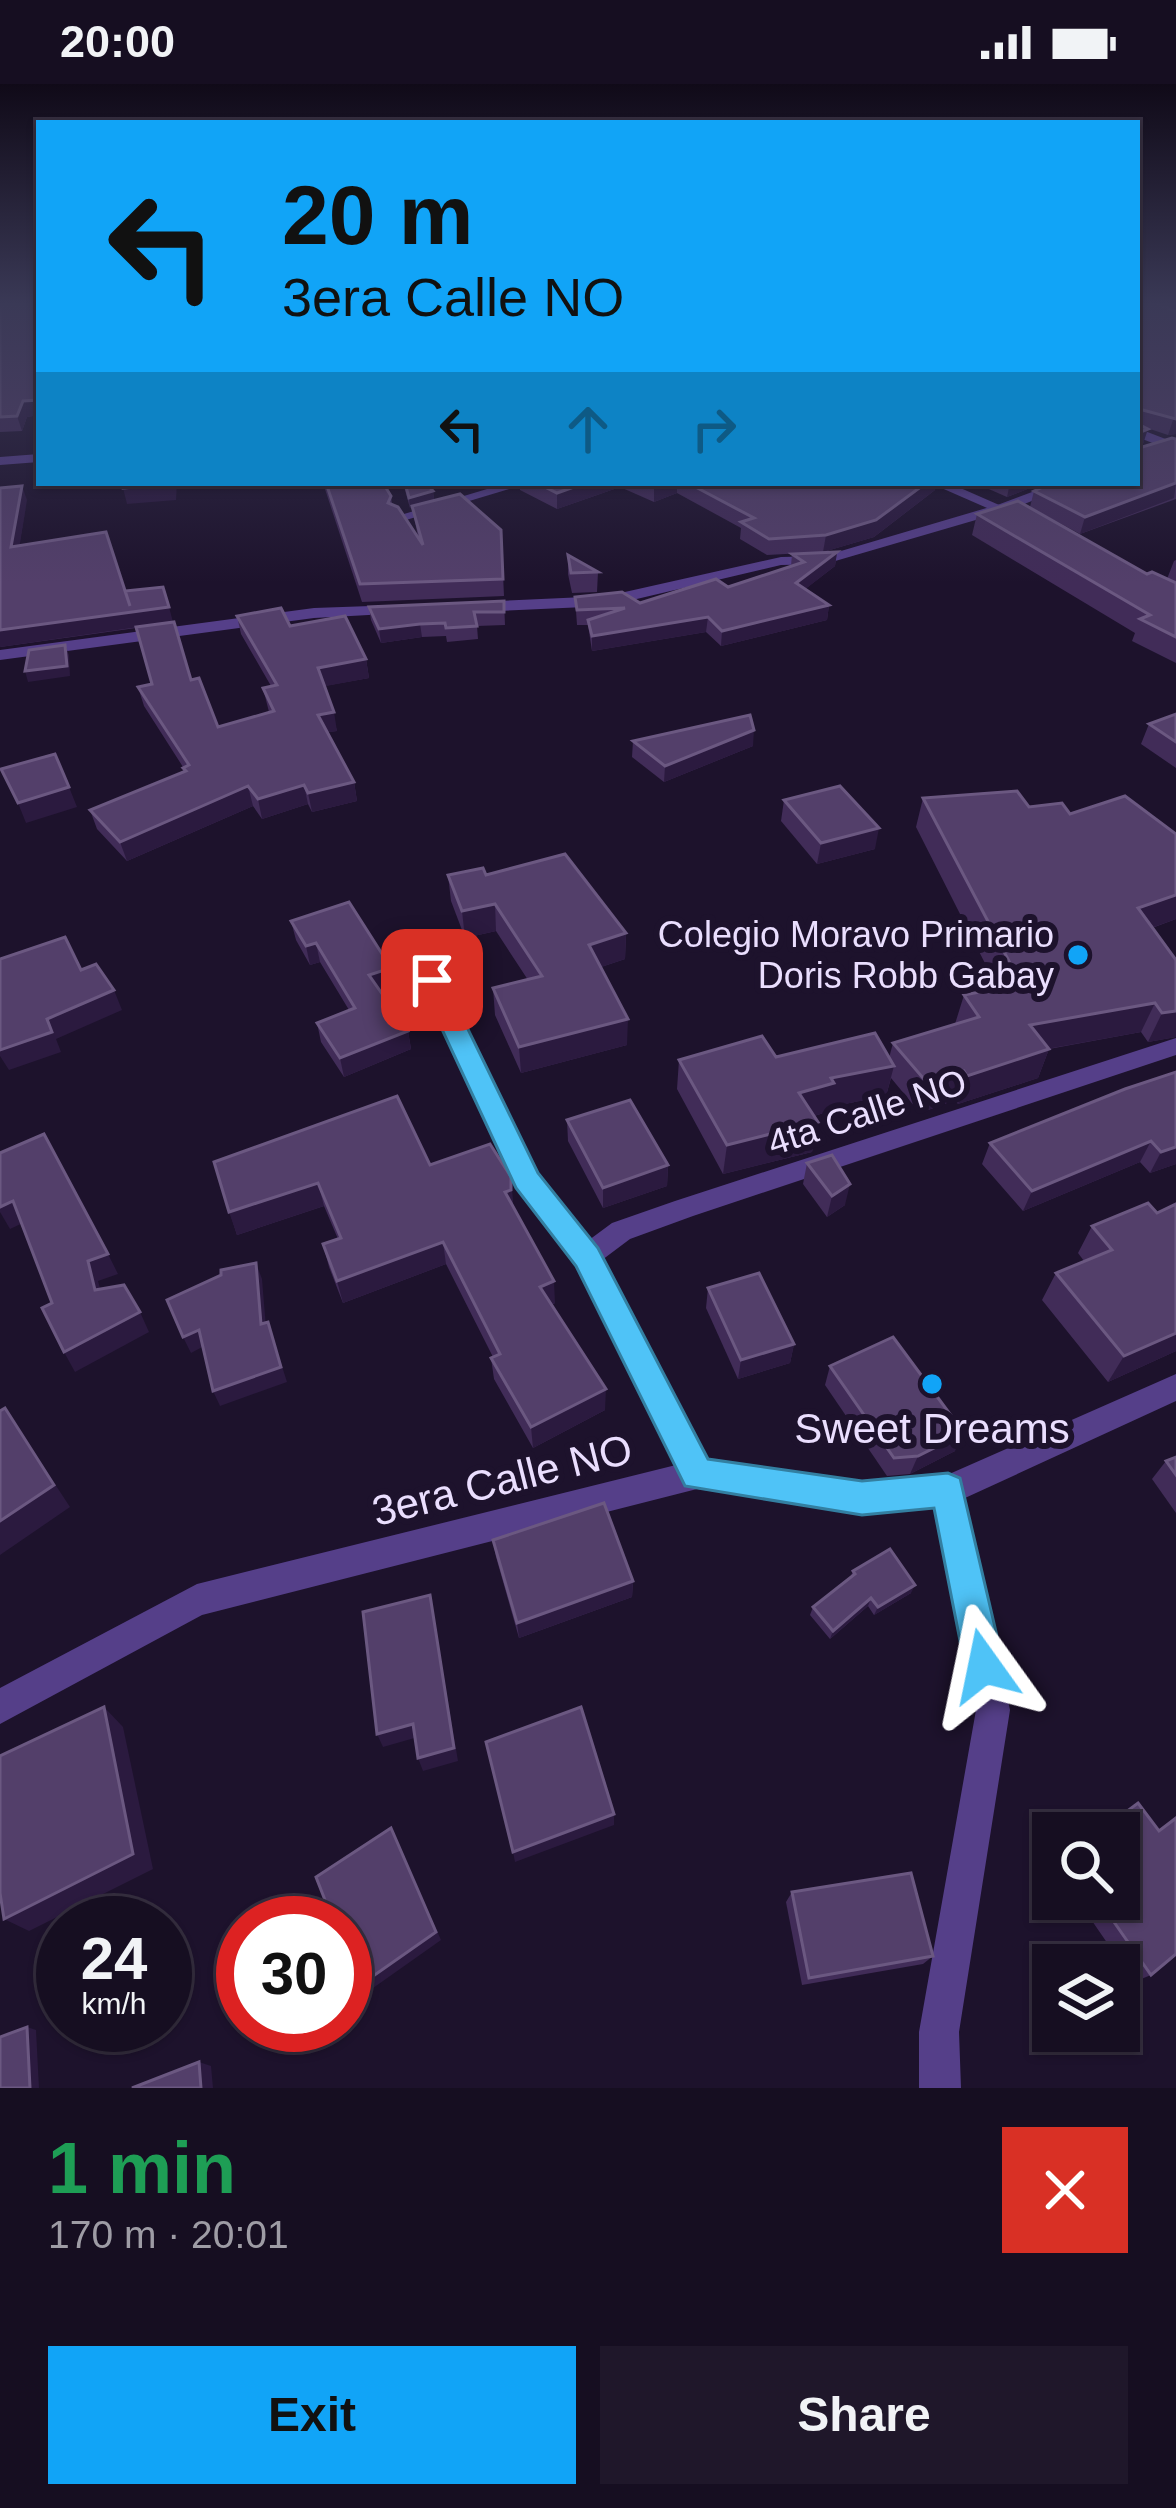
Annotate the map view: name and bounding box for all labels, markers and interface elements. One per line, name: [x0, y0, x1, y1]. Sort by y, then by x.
text: 20:00: [60, 16, 175, 67]
icon: left: [84, 168, 240, 324]
text: 20 m: [282, 168, 473, 262]
text: 3era Calle NO: [282, 267, 624, 327]
icon: left: [429, 396, 495, 462]
icon: ahead: [555, 396, 621, 462]
icon: right: [681, 396, 747, 462]
place label: Colegio Moravo Primario Doris Robb Gabay: [658, 914, 1054, 996]
pin: [381, 929, 483, 1031]
marker: Colegio Moravo Primario Doris Robb Gabay: [1065, 942, 1091, 968]
icon: arrive: [399, 947, 465, 1013]
street label: 4ta Calle NO: [763, 1061, 971, 1163]
marker: Sweet Dreams: [919, 1371, 945, 1397]
place label: Sweet Dreams: [794, 1405, 1070, 1452]
street label: 3era Calle NO: [367, 1425, 637, 1535]
position arrow: [921, 1603, 1047, 1729]
map controls: [1032, 1812, 1140, 2052]
button: search: [1032, 1812, 1140, 1920]
speed limit sign: 30: [216, 1896, 372, 2052]
text: 24: [81, 1925, 147, 1992]
button: layers: [1032, 1944, 1140, 2052]
text: km/h: [81, 1987, 147, 2020]
button: close: [1002, 2127, 1128, 2253]
text: 1 min: [48, 2128, 236, 2208]
text: 170 m · 20:01: [48, 2213, 289, 2256]
button: Exit: [48, 2346, 576, 2484]
button: Share: [600, 2346, 1128, 2484]

